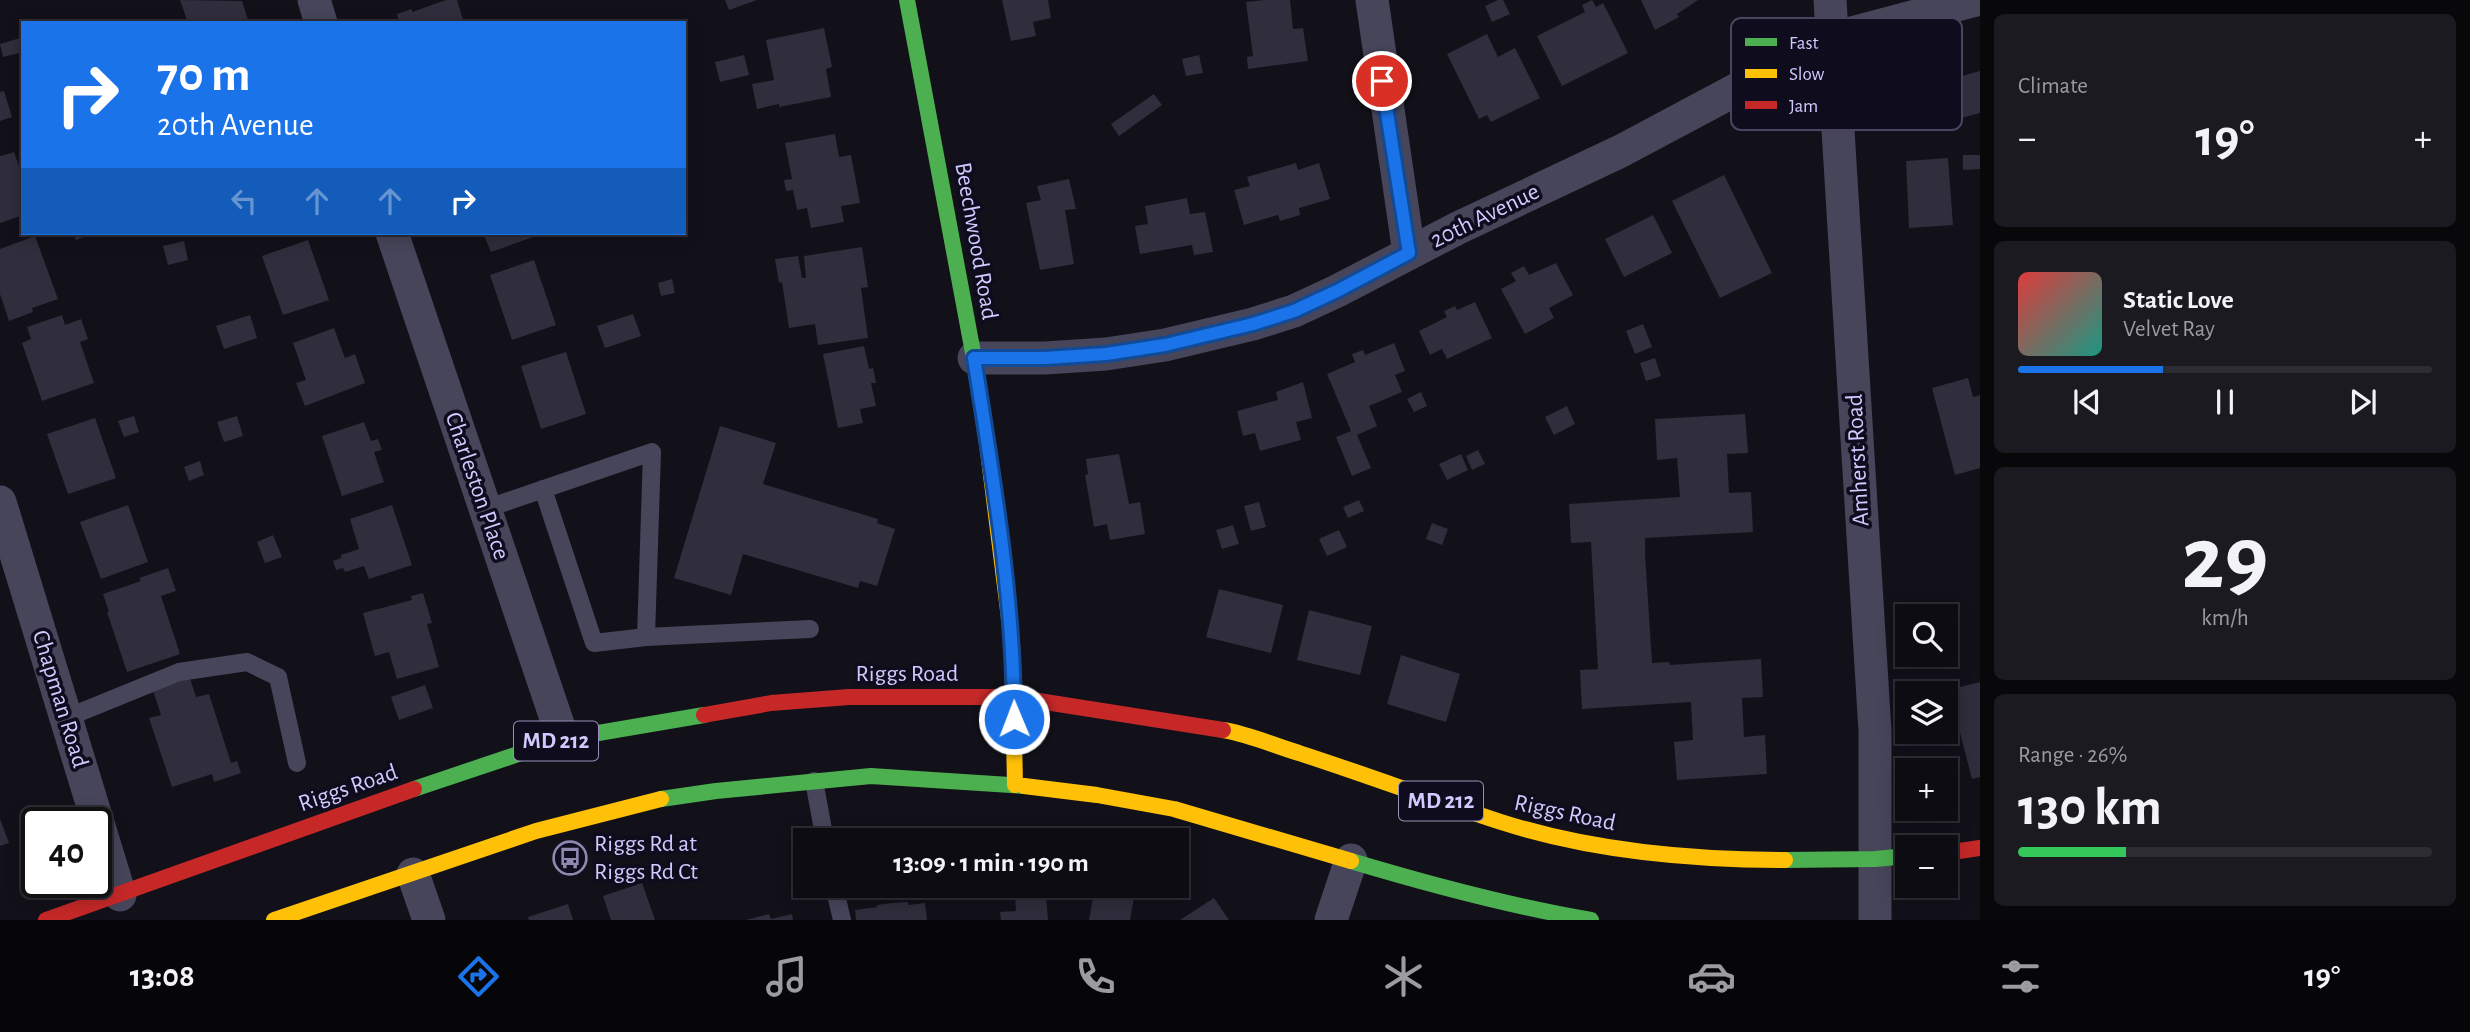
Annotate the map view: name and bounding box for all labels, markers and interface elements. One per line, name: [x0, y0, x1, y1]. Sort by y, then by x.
legend: [1731, 18, 1962, 130]
text: Fast: [1789, 34, 1819, 53]
icon: right: [42, 49, 133, 140]
text: 70 m: [157, 51, 251, 100]
pin: [1352, 51, 1412, 111]
icon: arrive: [1363, 62, 1401, 100]
text: Slow: [1789, 65, 1825, 84]
text: Climate: [2018, 75, 2088, 98]
text: Jam: [1789, 97, 1818, 116]
text: 20th Avenue: [157, 109, 314, 141]
text: 19°: [2195, 113, 2255, 165]
text: −: [2018, 120, 2036, 158]
text: +: [2414, 120, 2432, 158]
street label: Beechwood Road: [950, 160, 1002, 322]
street label: 20th Avenue: [1427, 179, 1543, 253]
icon: left: [225, 182, 263, 220]
icon: ahead: [298, 182, 336, 220]
icon: ahead: [371, 182, 409, 220]
icon: right: [444, 182, 482, 220]
text: Static Love: [2123, 287, 2234, 313]
text: Velvet Ray: [2123, 318, 2215, 341]
icon: previous: [2068, 383, 2106, 421]
icon: pause: [2206, 383, 2244, 421]
icon: next: [2344, 383, 2382, 421]
street label: Amherst Road: [1843, 393, 1873, 527]
street label: Charleston Place: [441, 409, 513, 563]
text: 29: [2182, 514, 2268, 605]
map controls: [1895, 604, 1958, 898]
button: search: [1895, 604, 1958, 667]
text: km/h: [2201, 607, 2249, 630]
street label: Chapman Road: [28, 628, 92, 770]
street label: Riggs Road: [855, 662, 959, 686]
button: layers: [1895, 681, 1958, 744]
position arrow: [977, 682, 1051, 756]
road number: MD 212: [514, 722, 598, 761]
text: Range · 26%: [2018, 744, 2127, 767]
button: +: [1895, 758, 1958, 821]
street label: Riggs Road: [295, 760, 401, 816]
road number: MD 212: [1399, 782, 1483, 820]
text: 130 km: [2018, 782, 2162, 834]
street label: Riggs Road: [1512, 791, 1618, 835]
speed limit sign: 40: [21, 807, 112, 898]
place label: Riggs Rd at Riggs Rd Ct: [594, 832, 698, 884]
button: −: [1895, 835, 1958, 898]
bus stop icon: Riggs Rd at Riggs Rd Ct: [551, 839, 589, 877]
text: 13:09 · 1 min · 190 m: [893, 850, 1089, 876]
icon: directions: [454, 952, 503, 1001]
icon: music: [762, 952, 811, 1001]
icon: phone: [1071, 952, 1120, 1001]
icon: climate: [1379, 952, 1428, 1001]
icon: car: [1687, 952, 1736, 1001]
icon: filters: [1996, 952, 2045, 1001]
text: 13:08: [130, 960, 195, 992]
text: 19°: [2304, 960, 2340, 992]

